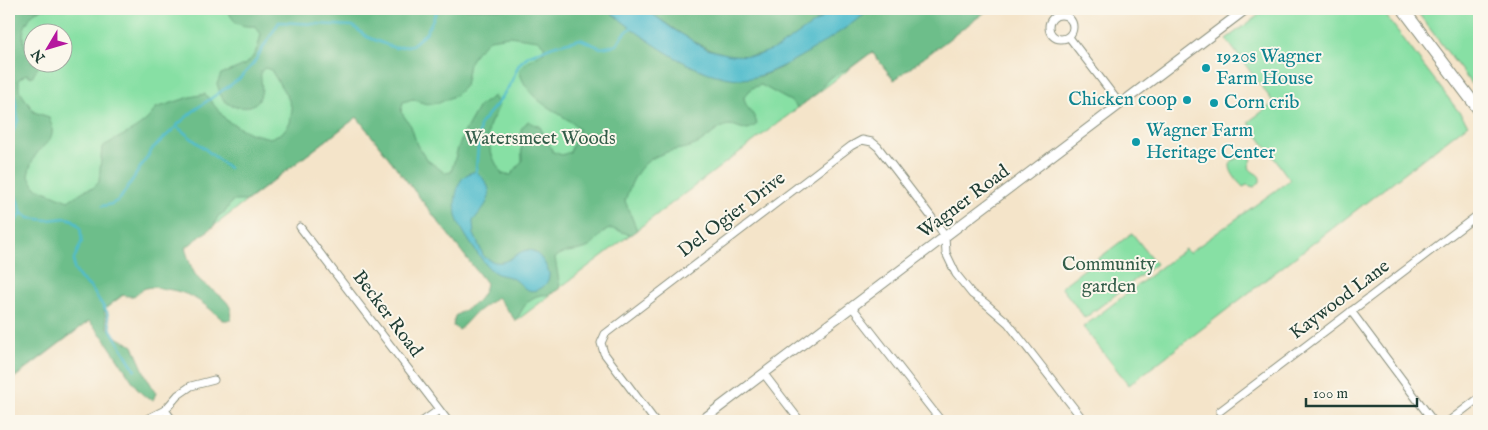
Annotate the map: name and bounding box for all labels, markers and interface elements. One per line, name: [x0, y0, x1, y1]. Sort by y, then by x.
north arrow: [22, 22, 72, 72]
text: N: [28, 45, 50, 66]
place label: 1920s Wagner Farm House: [1216, 45, 1322, 91]
marker: 1920s Wagner Farm House: [1200, 62, 1212, 74]
place label: Chicken coop: [1068, 88, 1177, 112]
place label: Corn crib: [1224, 91, 1299, 115]
marker: Chicken coop: [1181, 94, 1193, 106]
marker: Corn crib: [1208, 97, 1220, 109]
place label: Wagner Farm Heritage Center: [1146, 119, 1275, 165]
park label: Watersmeet Woods: [464, 127, 616, 151]
marker: Wagner Farm Heritage Center: [1130, 136, 1142, 148]
street label: Wagner Road: [914, 159, 1015, 244]
street label: Del Ogier Drive: [673, 167, 791, 263]
park label: Community garden: [1062, 253, 1157, 299]
street label: Kaywood Lane: [1285, 255, 1395, 345]
street label: Becker Road: [347, 266, 428, 363]
scale bar: [1306, 375, 1417, 407]
text: 100 m: [1313, 384, 1349, 403]

